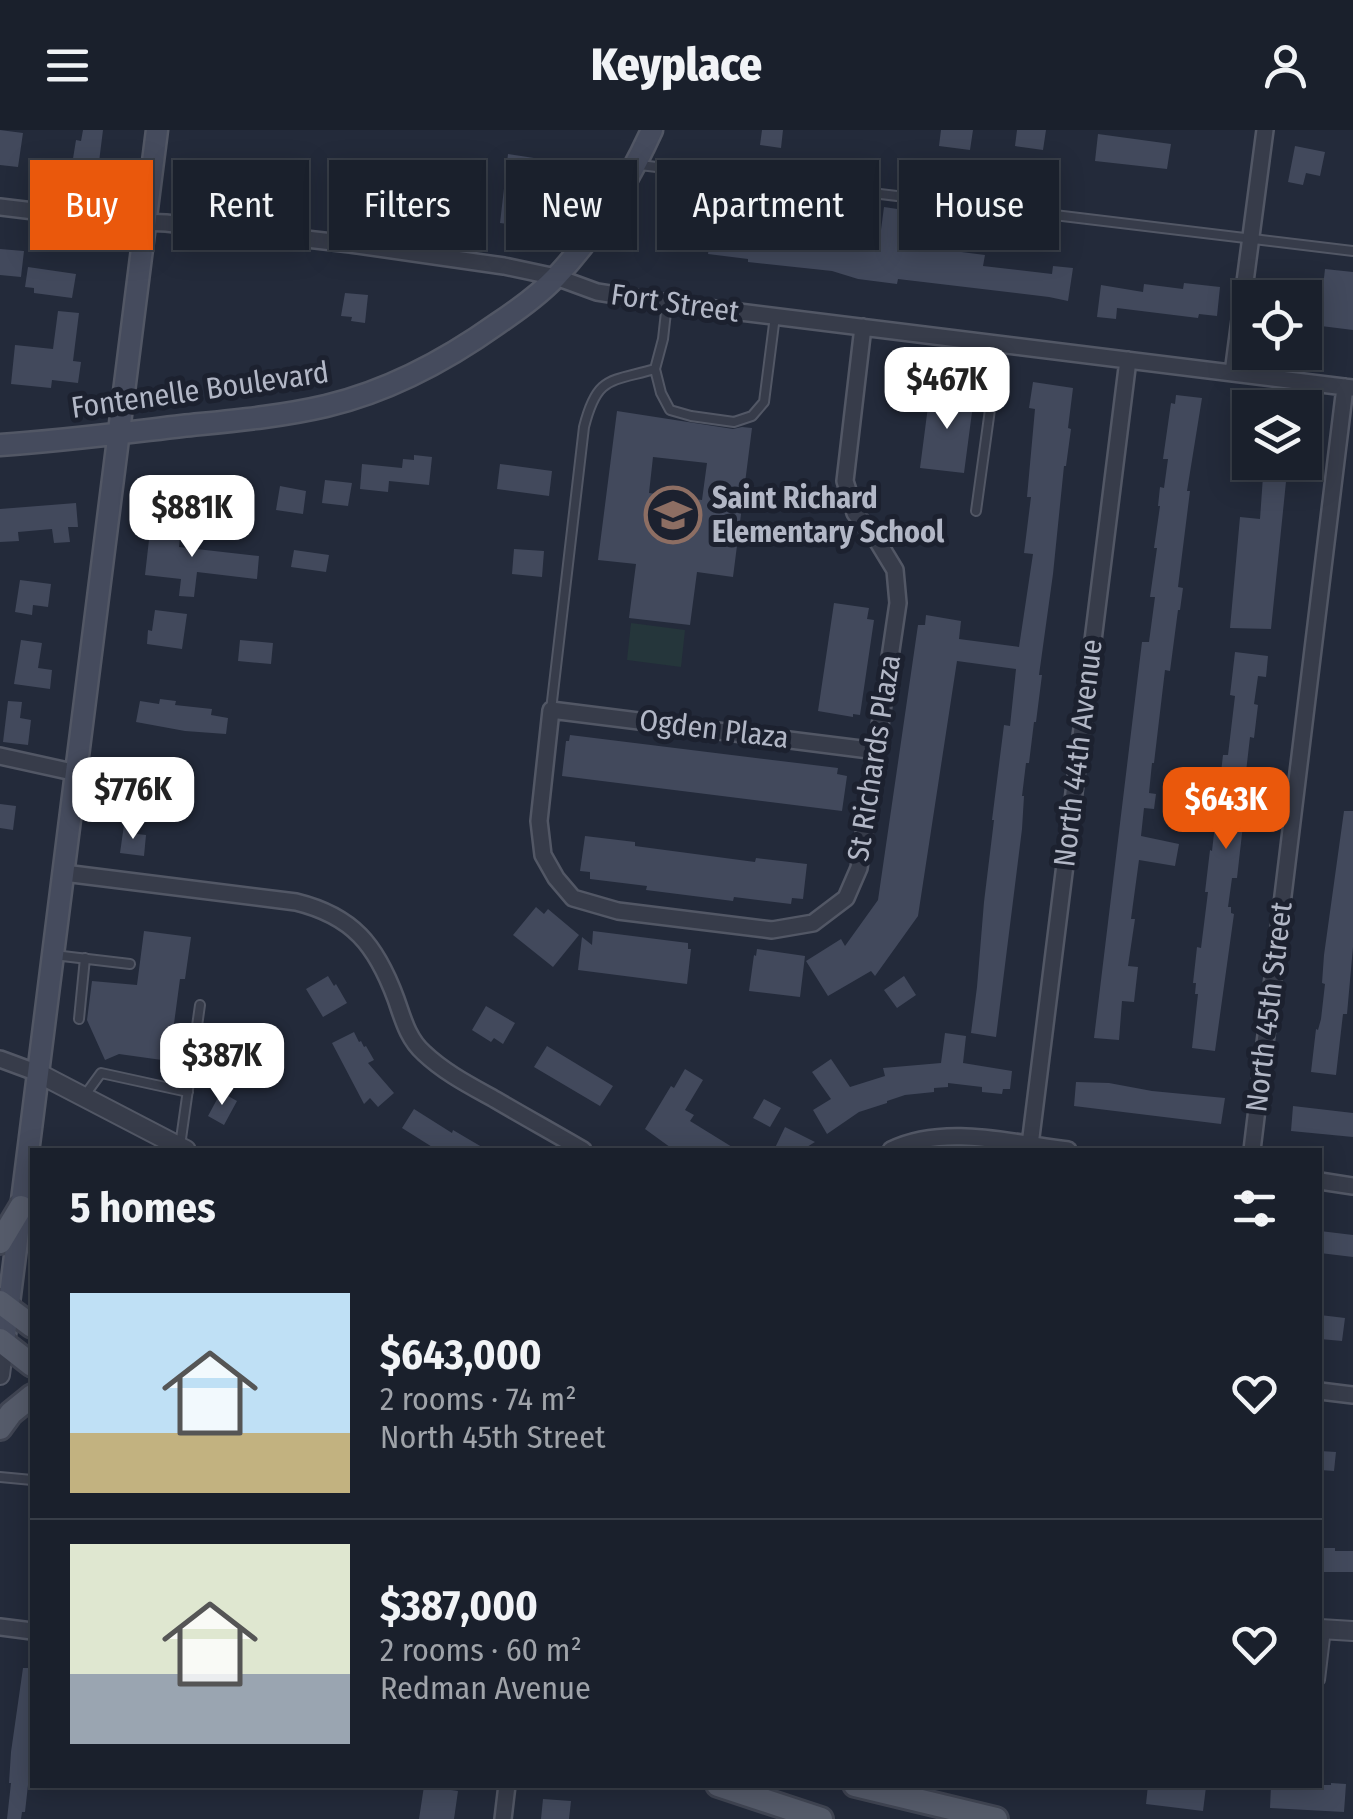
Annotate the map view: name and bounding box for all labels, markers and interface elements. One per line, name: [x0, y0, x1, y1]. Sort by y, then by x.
icon: menu: [40, 38, 95, 93]
text: Keyplace: [591, 38, 762, 92]
icon: person: [1258, 38, 1313, 93]
chip: Buy: [30, 160, 153, 250]
chip: Rent: [173, 160, 309, 250]
chip: Filters: [329, 160, 486, 250]
chip: New: [506, 160, 637, 250]
chip: Apartment: [657, 160, 879, 250]
chip: House: [899, 160, 1059, 250]
street label: Fort Street: [609, 276, 742, 330]
map controls: [1232, 280, 1322, 480]
button: locate: [1232, 280, 1322, 370]
pin: $467K: [877, 347, 1017, 432]
street label: Fontenelle Boulevard: [69, 354, 331, 426]
text: $467K: [907, 360, 987, 398]
button: layers: [1232, 390, 1322, 480]
pin: $881K: [122, 475, 262, 560]
place label: Saint Richard Elementary School: [712, 480, 945, 550]
school or university icon: Saint Richard Elementary School: [643, 485, 703, 545]
text: $881K: [151, 488, 233, 526]
street label: North 44th Avenue: [1046, 637, 1110, 869]
street label: St Richards Plaza: [840, 652, 908, 864]
street label: Ogden Plaza: [637, 702, 791, 756]
pin: $776K: [63, 757, 203, 842]
pin: $643K: [1156, 767, 1296, 852]
text: $776K: [94, 770, 172, 808]
text: $643K: [1185, 780, 1267, 818]
street label: North 45th Street: [1238, 900, 1300, 1114]
pin: $387K: [152, 1023, 292, 1108]
text: $387K: [182, 1036, 262, 1074]
icon: filters: [1227, 1181, 1282, 1236]
text: 5 homes: [70, 1183, 216, 1233]
text: $643,000: [380, 1330, 542, 1380]
icon: home: [150, 1333, 270, 1453]
icon: heart: [1227, 1366, 1282, 1421]
text: 2 rooms · 74 m²: [380, 1380, 577, 1418]
text: North 45th Street: [380, 1418, 605, 1456]
text: $387,000: [380, 1581, 538, 1631]
icon: home: [150, 1584, 270, 1704]
icon: heart: [1227, 1617, 1282, 1672]
text: 2 rooms · 60 m²: [380, 1631, 582, 1669]
text: Redman Avenue: [380, 1669, 591, 1707]

